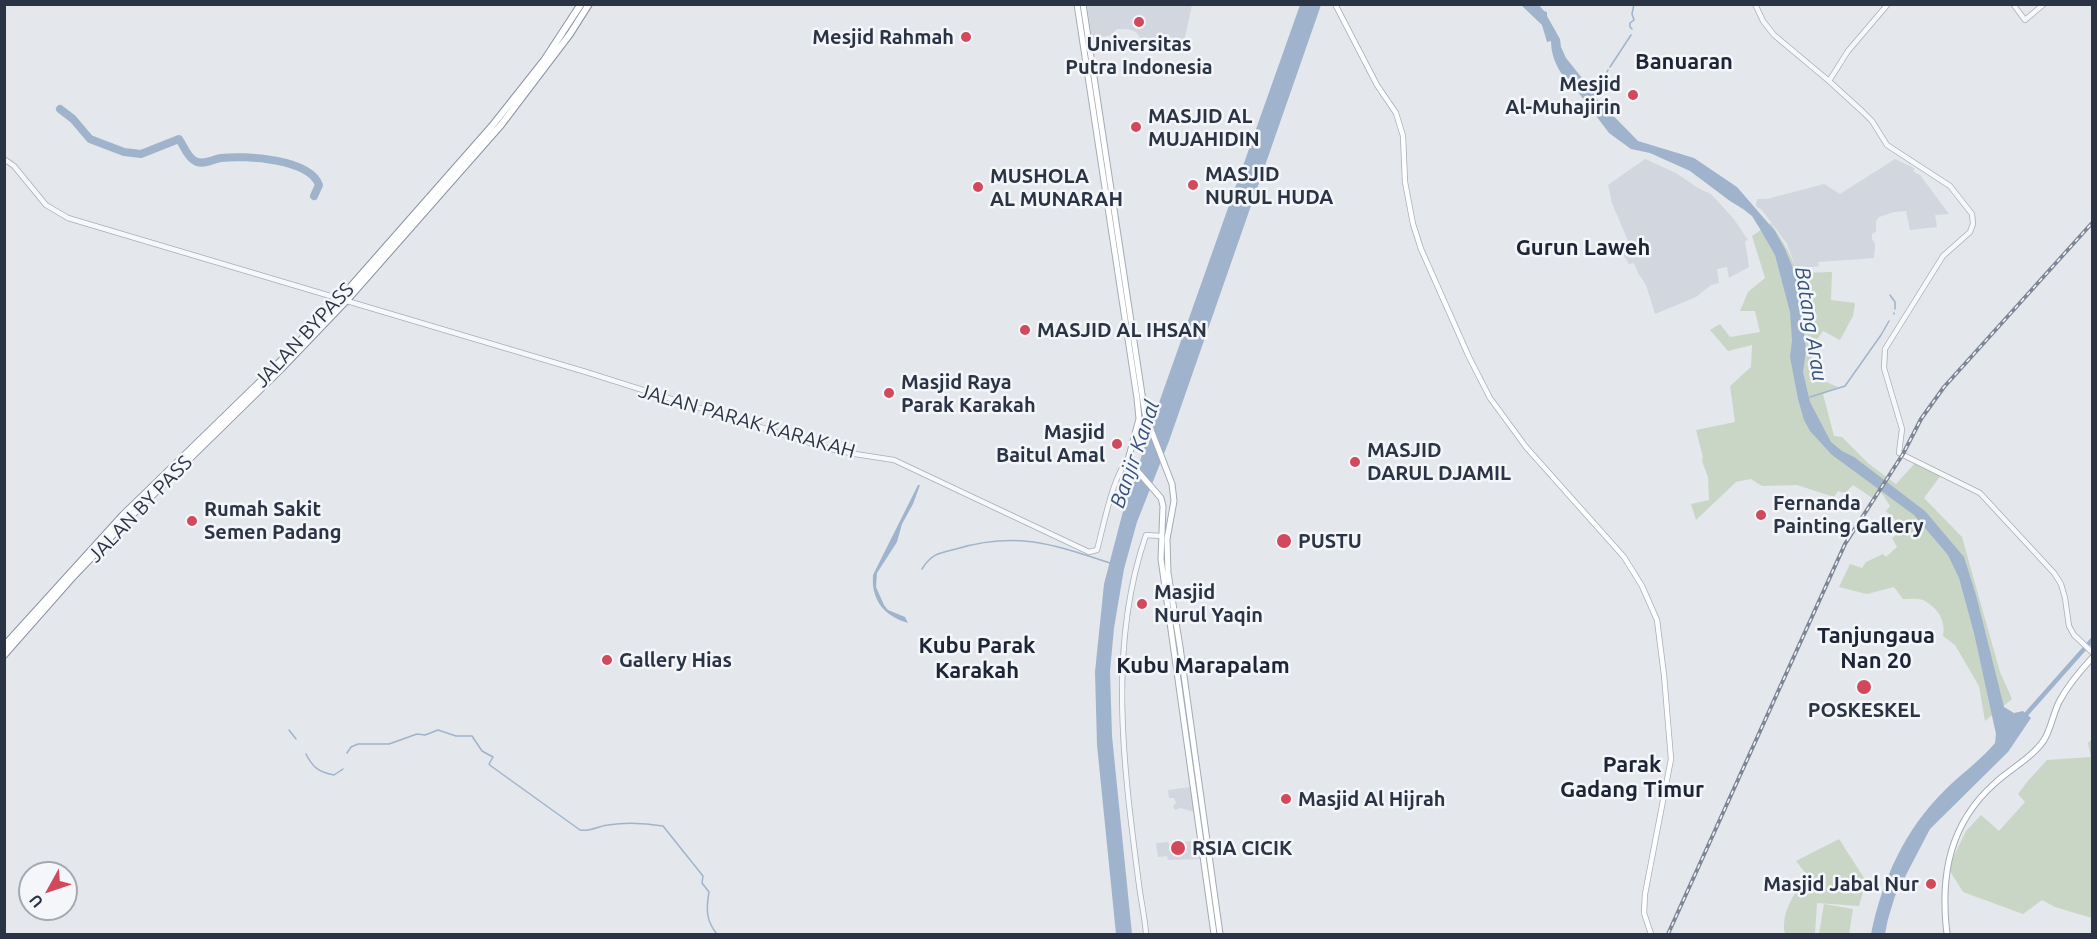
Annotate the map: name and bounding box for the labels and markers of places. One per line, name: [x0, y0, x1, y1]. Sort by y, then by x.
marker: Universitas Putra Indonesia: [1132, 15, 1146, 29]
place label: Mesjid Rahmah: [812, 25, 954, 49]
marker: Mesjid Rahmah: [959, 30, 973, 44]
place label: Universitas Putra Indonesia: [1065, 32, 1213, 79]
place label: Mesjid Al-Muhajirin: [1505, 72, 1621, 119]
marker: Mesjid Al-Muhajirin: [1626, 88, 1640, 102]
place label: MASJID AL MUJAHIDIN: [1148, 104, 1260, 151]
marker: MASJID AL MUJAHIDIN: [1129, 120, 1143, 134]
place label: MASJID NURUL HUDA: [1205, 162, 1333, 209]
place label: MUSHOLA AL MUNARAH: [990, 164, 1123, 211]
marker: MASJID NURUL HUDA: [1186, 178, 1200, 192]
marker: MUSHOLA AL MUNARAH: [971, 180, 985, 194]
place label: MASJID AL IHSAN: [1037, 318, 1207, 342]
marker: MASJID AL IHSAN: [1018, 323, 1032, 337]
place label: Masjid Raya Parak Karakah: [901, 370, 1036, 417]
marker: Masjid Raya Parak Karakah: [882, 386, 896, 400]
place label: Masjid Baitul Amal: [996, 420, 1105, 467]
marker: Masjid Baitul Amal: [1110, 437, 1124, 451]
place label: MASJID DARUL DJAMIL: [1367, 438, 1511, 485]
marker: MASJID DARUL DJAMIL: [1348, 455, 1362, 469]
place label: Fernanda Painting Gallery: [1773, 491, 1924, 538]
place label: Rumah Sakit Semen Padang: [204, 497, 342, 544]
marker: Fernanda Painting Gallery: [1754, 508, 1768, 522]
marker: Rumah Sakit Semen Padang: [185, 514, 199, 528]
place label: PUSTU: [1298, 529, 1362, 553]
marker: PUSTU: [1275, 532, 1293, 550]
place label: Masjid Nurul Yaqin: [1154, 580, 1263, 627]
marker: Masjid Nurul Yaqin: [1135, 597, 1149, 611]
place label: Gallery Hias: [619, 648, 732, 672]
marker: Gallery Hias: [600, 653, 614, 667]
marker: POSKESKEL: [1855, 678, 1873, 696]
place label: POSKESKEL: [1808, 698, 1920, 722]
place label: Masjid Al Hijrah: [1298, 787, 1446, 811]
marker: Masjid Al Hijrah: [1279, 792, 1293, 806]
place label: RSIA CICIK: [1192, 836, 1292, 860]
marker: RSIA CICIK: [1169, 839, 1187, 857]
place label: Masjid Jabal Nur: [1763, 872, 1919, 896]
marker: Masjid Jabal Nur: [1924, 877, 1938, 891]

